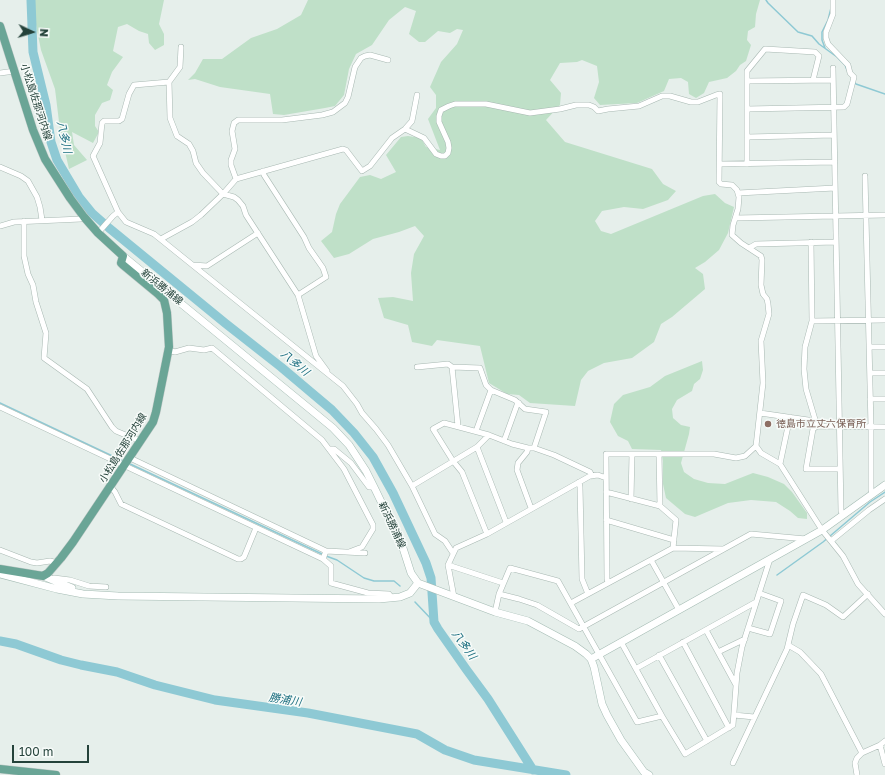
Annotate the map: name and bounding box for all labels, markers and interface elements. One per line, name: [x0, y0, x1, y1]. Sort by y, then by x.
north arrow: [12, 12, 52, 52]
text: N: [38, 28, 51, 38]
street label: 小松島佐那河内線: [18, 62, 54, 142]
water label: 八多川: [54, 119, 74, 155]
street label: 新浜勝浦線: [139, 267, 185, 307]
water label: 八多川: [278, 347, 312, 379]
street label: 小松島佐那河内線: [97, 411, 149, 485]
place label: 徳島市立丈六保育所: [776, 418, 866, 430]
marker: 徳島市立丈六保育所: [763, 419, 773, 429]
street label: 新浜勝浦線: [376, 500, 408, 550]
water label: 八多川: [449, 628, 479, 662]
water label: 勝浦川: [268, 691, 302, 709]
scale bar: [14, 737, 91, 763]
text: 100 m: [19, 744, 53, 759]

